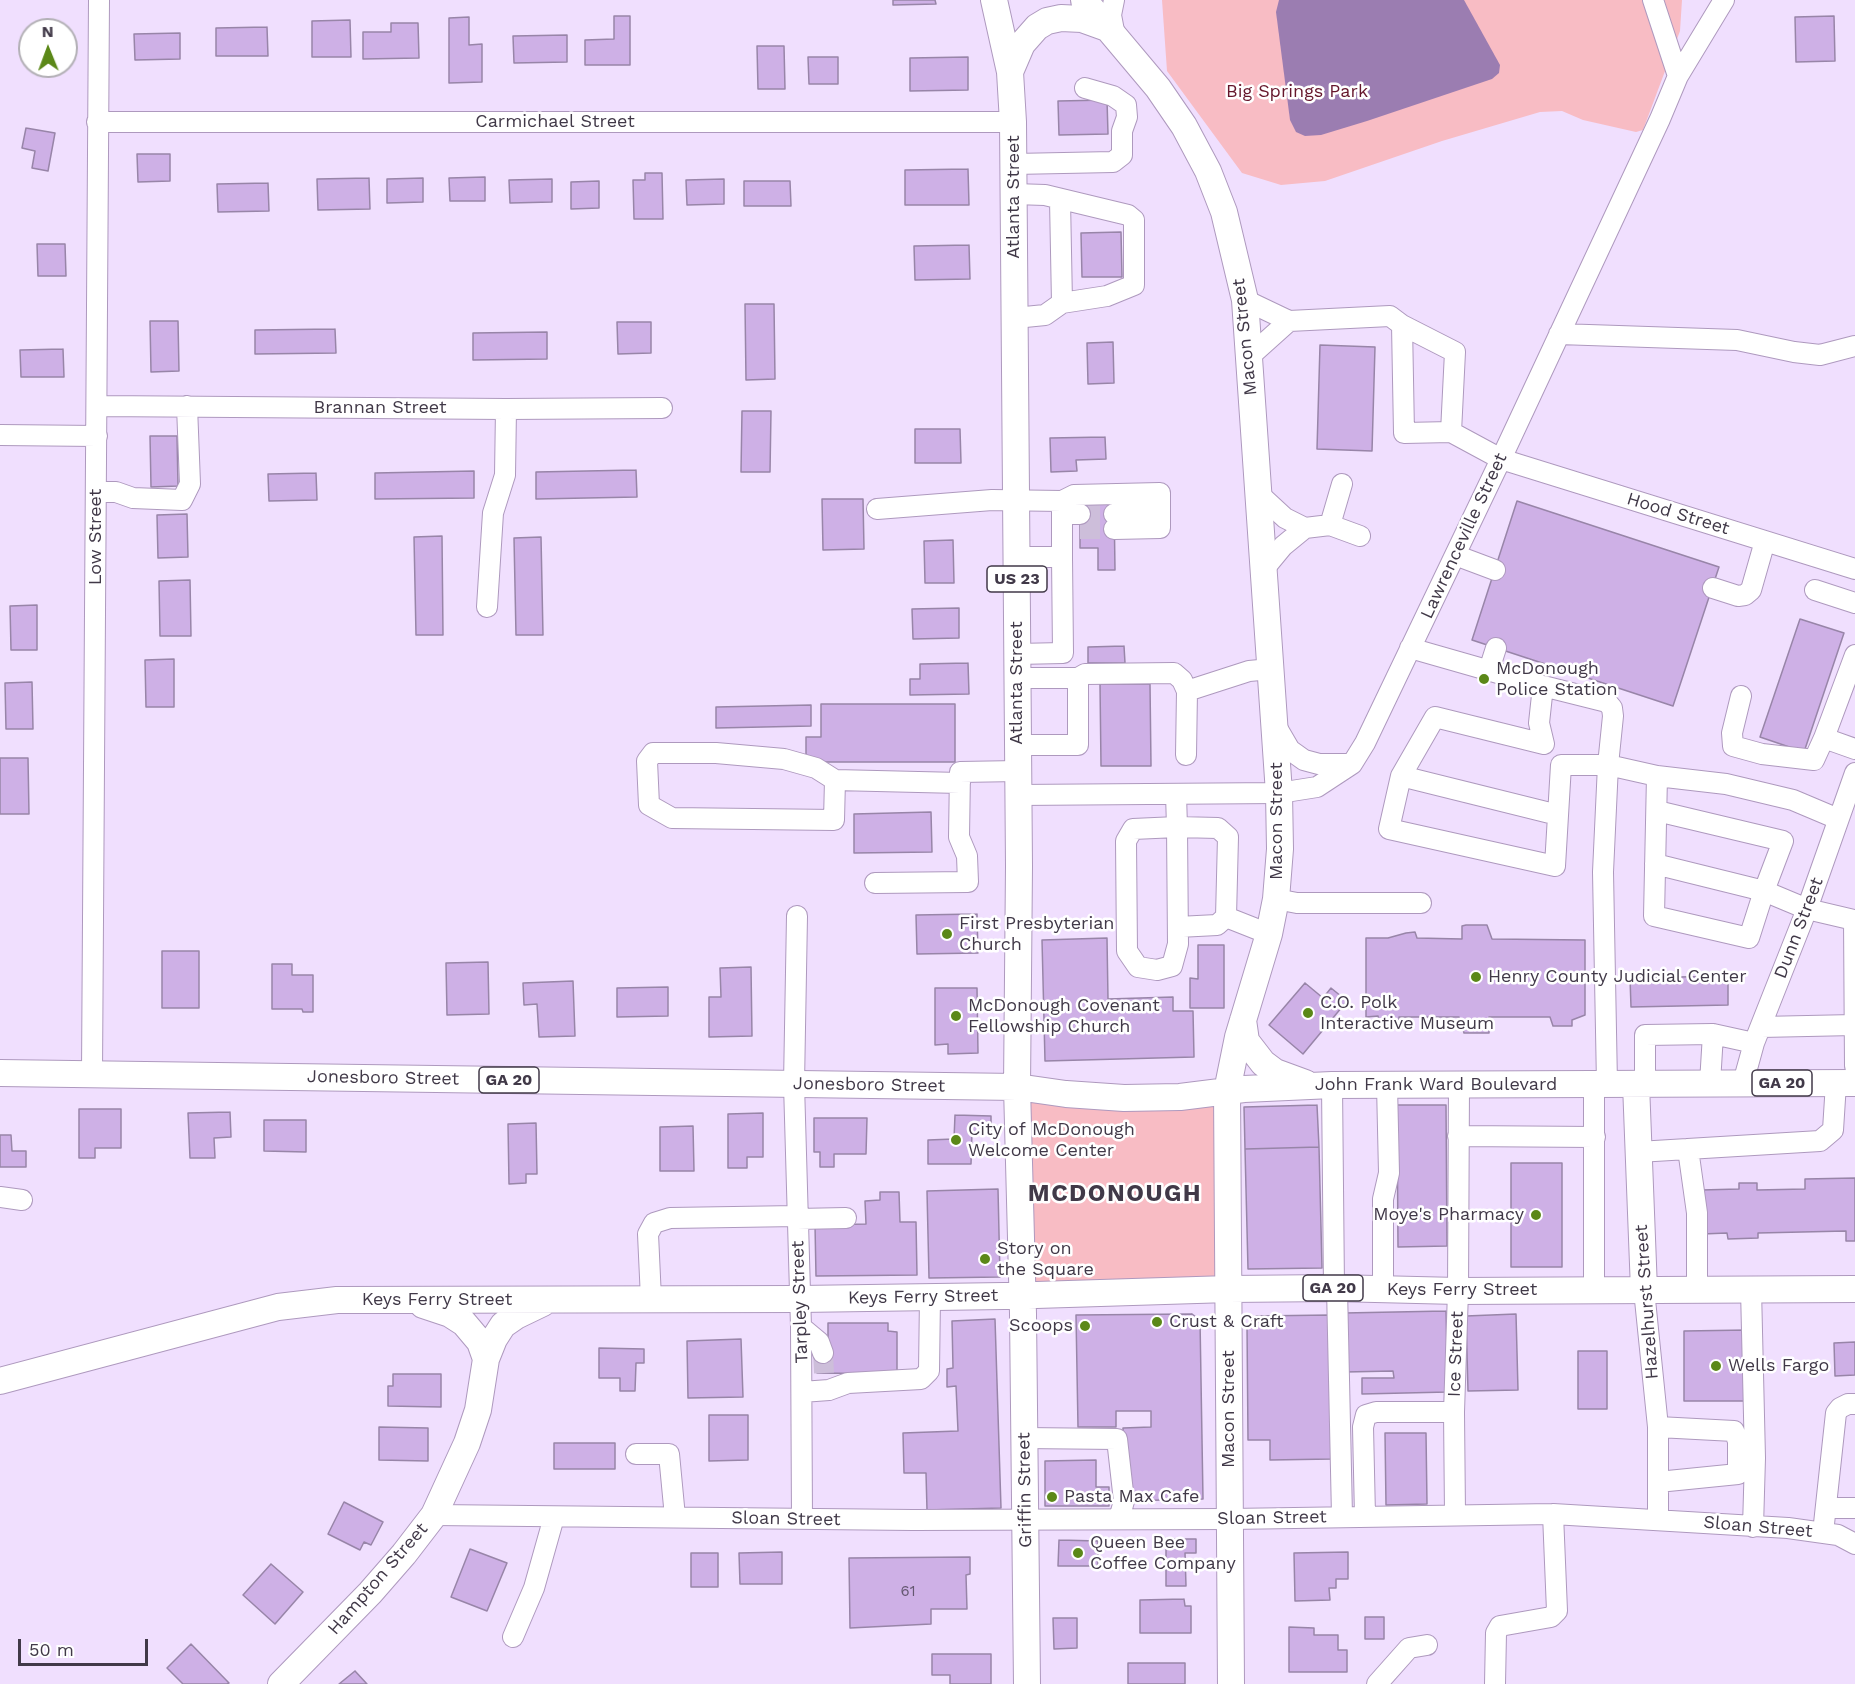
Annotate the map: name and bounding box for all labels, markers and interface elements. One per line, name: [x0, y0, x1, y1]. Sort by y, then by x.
north arrow: [18, 18, 78, 78]
text: N: [42, 22, 54, 41]
park label: Big Springs Park: [1226, 81, 1368, 103]
street label: Carmichael Street: [475, 111, 635, 133]
street label: Atlanta Street: [1003, 135, 1025, 259]
street label: Macon Street: [1228, 277, 1262, 397]
street label: Brannan Street: [314, 397, 446, 419]
street label: Lawrenceville Street: [1416, 450, 1512, 622]
street label: Hood Street: [1624, 488, 1732, 540]
street label: Low Street: [85, 489, 107, 585]
road number: US 23: [987, 566, 1047, 592]
street label: Atlanta Street: [1006, 621, 1028, 745]
place label: McDonough Police Station: [1496, 658, 1618, 700]
marker: McDonough Police Station: [1477, 672, 1491, 686]
street label: Macon Street: [1266, 762, 1288, 880]
street label: Dunn Street: [1770, 874, 1828, 982]
place label: First Presbyterian Church: [959, 913, 1115, 956]
marker: First Presbyterian Church: [940, 927, 954, 941]
place label: Henry County Judicial Center: [1488, 966, 1747, 988]
marker: Henry County Judicial Center: [1469, 970, 1483, 984]
place label: C.O. Polk Interactive Museum: [1320, 992, 1494, 1034]
place label: McDonough Covenant Fellowship Church: [968, 995, 1160, 1038]
marker: C.O. Polk Interactive Museum: [1301, 1006, 1315, 1020]
marker: McDonough Covenant Fellowship Church: [949, 1009, 963, 1023]
street label: Jonesboro Street: [307, 1066, 459, 1090]
road number: GA 20: [479, 1067, 539, 1093]
road number: GA 20: [1752, 1070, 1812, 1096]
street label: Jonesboro Street: [793, 1073, 945, 1097]
street label: John Frank Ward Boulevard: [1315, 1074, 1557, 1096]
place label: City of McDonough Welcome Center: [968, 1119, 1135, 1162]
marker: City of McDonough Welcome Center: [949, 1133, 963, 1147]
district label: MCDONOUGH: [1028, 1180, 1202, 1208]
place label: Moye's Pharmacy: [1373, 1204, 1524, 1226]
marker: Moye's Pharmacy: [1529, 1208, 1543, 1222]
street label: Hazelhurst Street: [1631, 1224, 1663, 1380]
place label: Story on the Square: [997, 1238, 1094, 1280]
street label: Tarpley Street: [787, 1240, 813, 1364]
marker: Story on the Square: [978, 1252, 992, 1266]
road number: GA 20: [1303, 1275, 1363, 1301]
street label: Keys Ferry Street: [1387, 1279, 1537, 1301]
street label: Keys Ferry Street: [848, 1285, 998, 1309]
street label: Keys Ferry Street: [362, 1289, 512, 1311]
place label: Crust & Craft: [1169, 1311, 1284, 1333]
street label: Ice Street: [1444, 1311, 1468, 1397]
place label: Scoops: [1009, 1315, 1073, 1337]
marker: Crust & Craft: [1150, 1315, 1164, 1329]
marker: Scoops: [1078, 1319, 1092, 1333]
street label: Macon Street: [1218, 1350, 1240, 1468]
place label: Wells Fargo: [1728, 1355, 1829, 1377]
marker: Wells Fargo: [1709, 1359, 1723, 1373]
street label: Griffin Street: [1013, 1432, 1037, 1548]
place label: Pasta Max Cafe: [1064, 1486, 1199, 1508]
marker: Pasta Max Cafe: [1045, 1490, 1059, 1504]
street label: Sloan Street: [1217, 1506, 1327, 1530]
street label: Sloan Street: [731, 1507, 841, 1531]
street label: Sloan Street: [1703, 1511, 1813, 1543]
street label: Hampton Street: [323, 1519, 433, 1639]
place label: Queen Bee Coffee Company: [1090, 1532, 1236, 1574]
marker: Queen Bee Coffee Company: [1071, 1546, 1085, 1560]
house number: 61: [901, 1583, 915, 1601]
scale bar: [21, 1627, 152, 1665]
text: 50 m: [29, 1639, 74, 1660]

